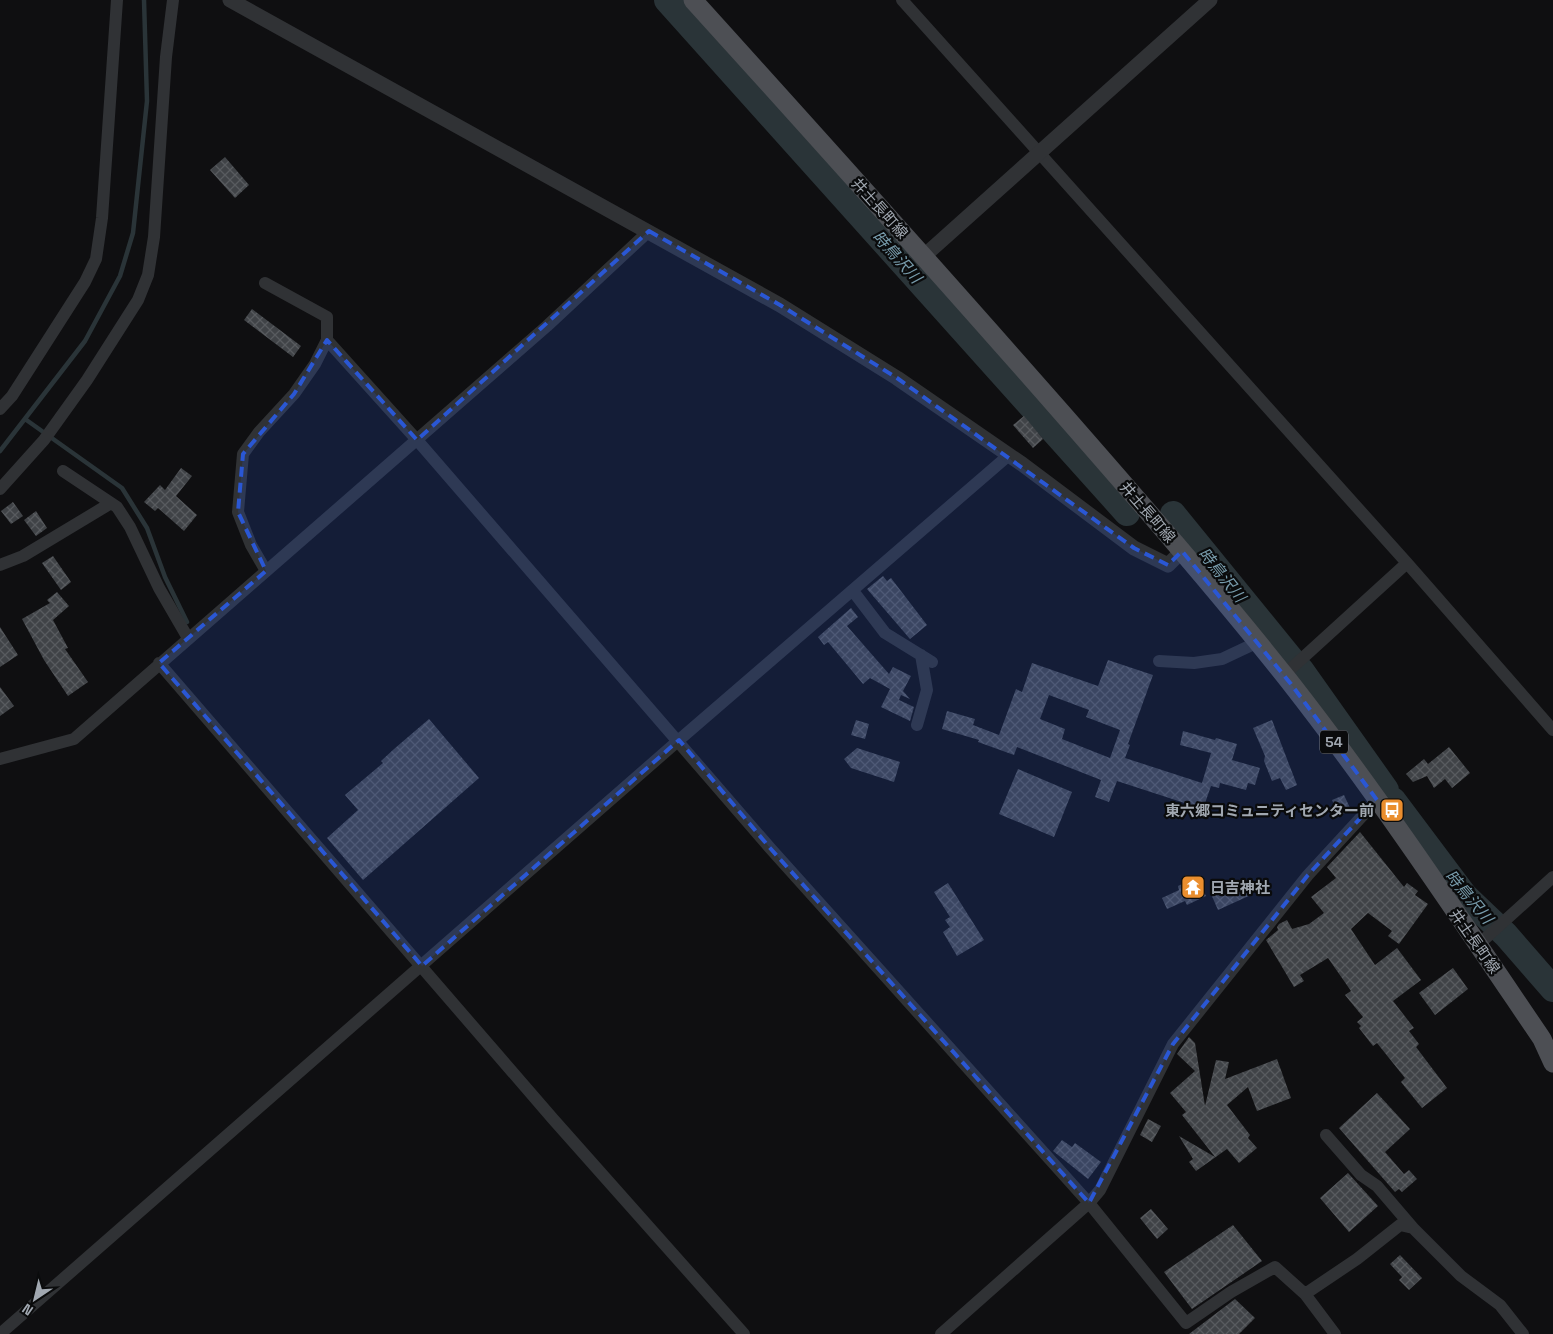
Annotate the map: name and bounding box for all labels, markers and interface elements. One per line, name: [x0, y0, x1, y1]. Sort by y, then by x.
street label: 井土長町線: [848, 174, 912, 242]
water label: 時鳥沢川: [868, 226, 928, 289]
street label: 井土長町線: [1116, 477, 1180, 547]
water label: 時鳥沢川: [1194, 544, 1252, 608]
road number: 54: [1320, 730, 1348, 754]
bus stop icon: 東六郷コミュニティセンター前: [1379, 797, 1405, 823]
place label: 東六郷コミュニティセンター前: [1165, 801, 1374, 820]
water label: 時鳥沢川: [1440, 866, 1499, 930]
temple icon: 日吉神社: [1180, 874, 1206, 900]
place label: 日吉神社: [1210, 878, 1270, 897]
street label: 井土長町線: [1446, 905, 1504, 977]
north arrow: [10, 1274, 60, 1324]
text: N: [19, 1300, 37, 1320]

